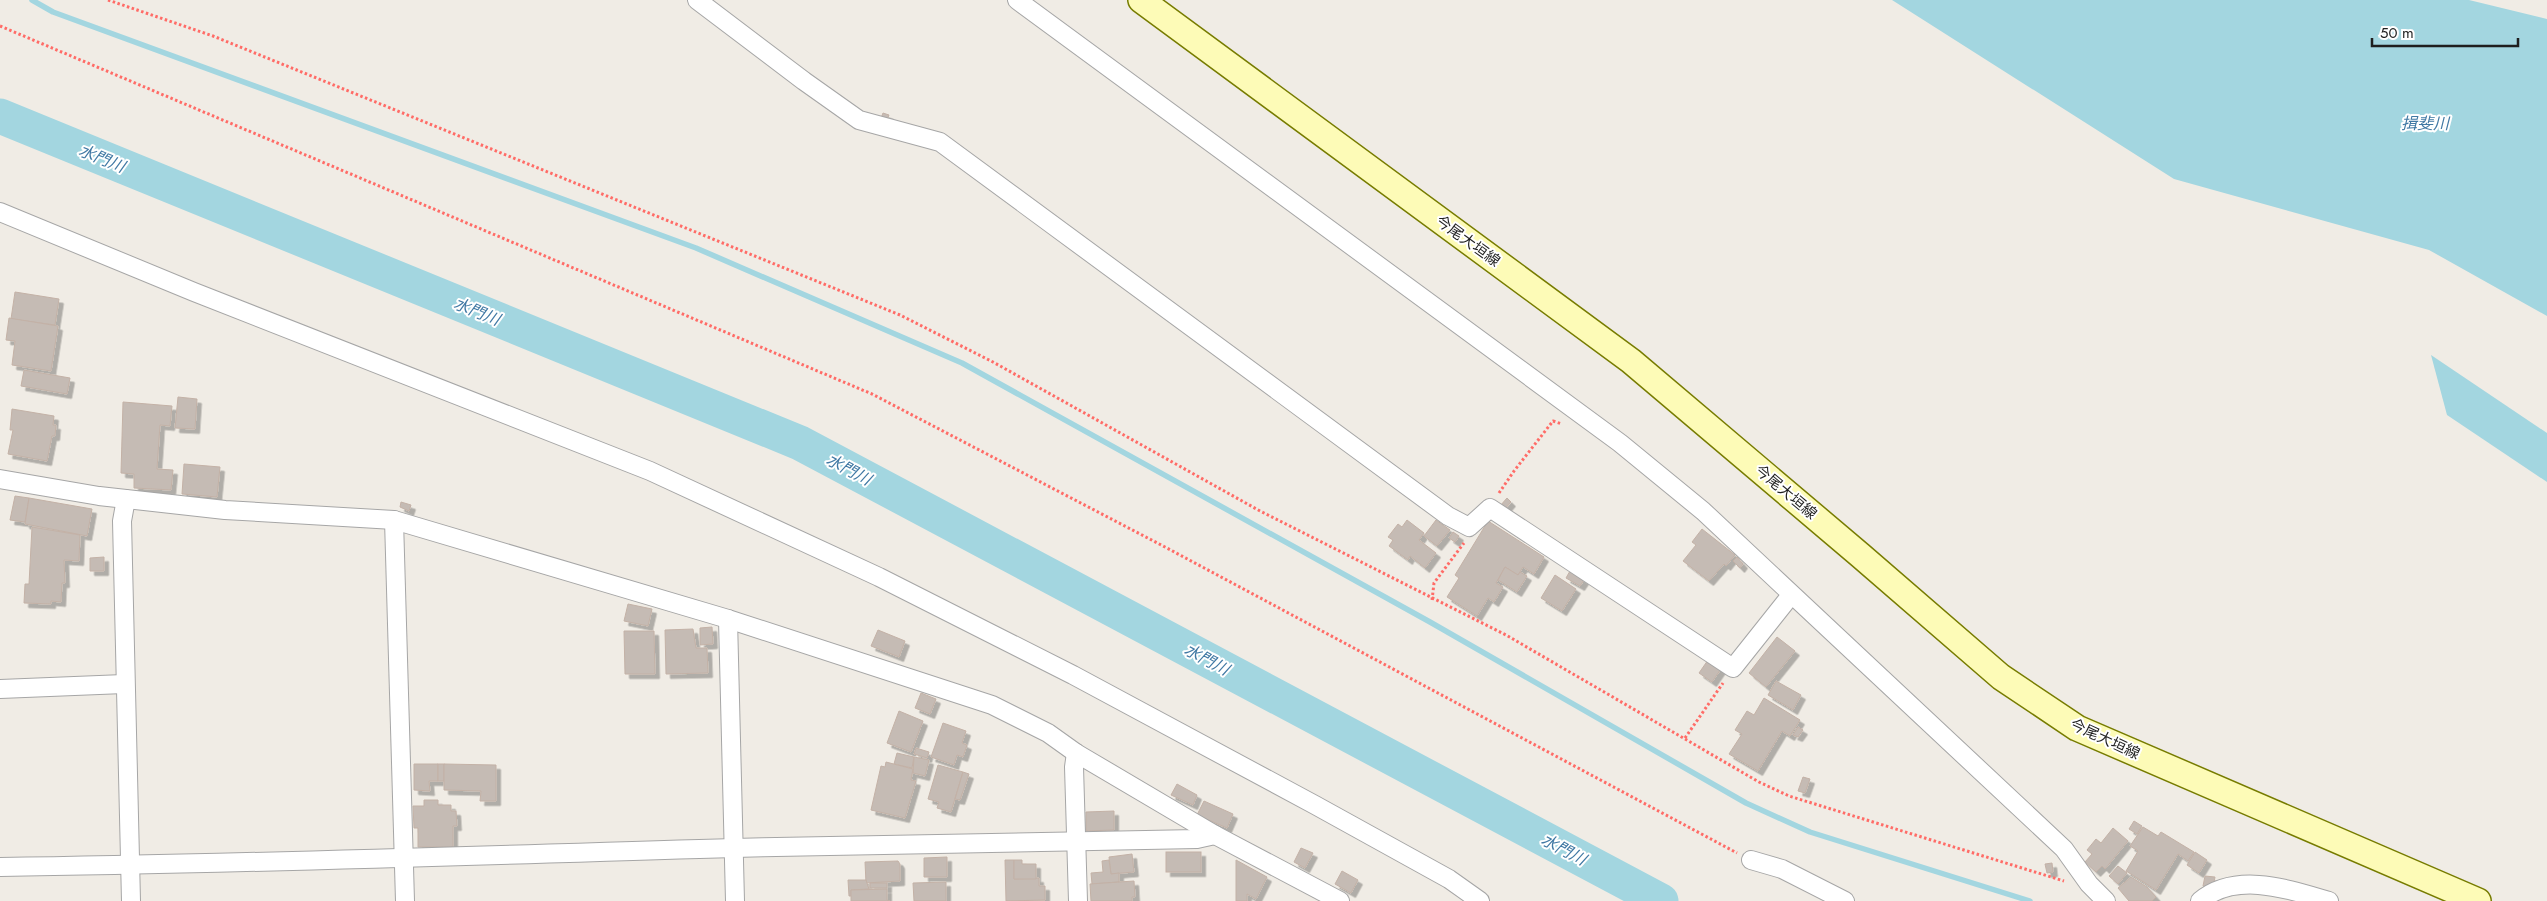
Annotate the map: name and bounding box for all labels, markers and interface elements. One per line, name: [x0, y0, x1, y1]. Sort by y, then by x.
scale bar: [2372, 15, 2518, 47]
text: 50 m: [2380, 22, 2414, 44]
water label: 揖斐川: [2401, 112, 2451, 135]
water label: 水門川: [75, 139, 130, 179]
street label: 今尾大垣線: [1431, 210, 1505, 272]
water label: 水門川: [450, 292, 505, 332]
water label: 水門川: [822, 448, 877, 492]
street label: 今尾大垣線: [1750, 459, 1822, 525]
water label: 水門川: [1180, 638, 1235, 682]
street label: 今尾大垣線: [2066, 713, 2144, 765]
water label: 水門川: [1537, 828, 1592, 872]

